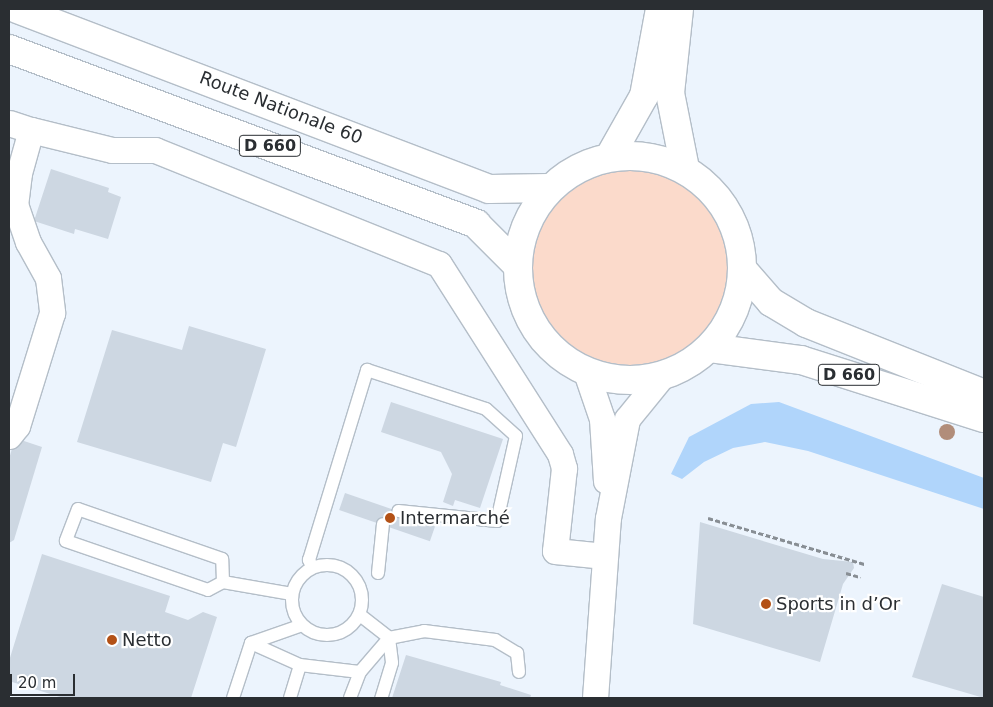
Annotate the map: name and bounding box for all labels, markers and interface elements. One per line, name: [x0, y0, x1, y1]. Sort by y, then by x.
street label: Route Nationale 60: [197, 67, 365, 149]
road number: D 660: [239, 132, 301, 160]
road number: D 660: [818, 362, 880, 388]
place label: Intermarché: [400, 507, 510, 529]
marker: Intermarché: [384, 512, 396, 524]
place label: Sports in d’Or: [776, 593, 900, 615]
marker: Sports in d’Or: [760, 598, 772, 610]
place label: Netto: [122, 629, 172, 651]
marker: Netto: [106, 634, 118, 646]
scale bar: [12, 664, 78, 696]
text: 20 m: [18, 674, 56, 692]

